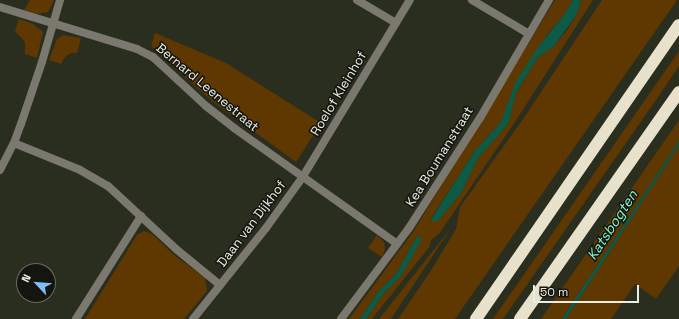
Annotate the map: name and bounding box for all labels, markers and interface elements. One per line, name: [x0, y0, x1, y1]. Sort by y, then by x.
street label: Bernard Leenestraat: [153, 41, 261, 135]
street label: Roelof Kleinhof: [308, 49, 370, 139]
street label: Kea Boumanstraat: [403, 104, 477, 210]
street label: Daan van Dijkhof: [214, 178, 290, 270]
water label: Katsbogten: [583, 187, 641, 263]
north arrow: [16, 263, 56, 303]
text: N: [18, 272, 34, 285]
scale bar: [535, 277, 641, 303]
text: 50 m: [540, 284, 568, 300]

